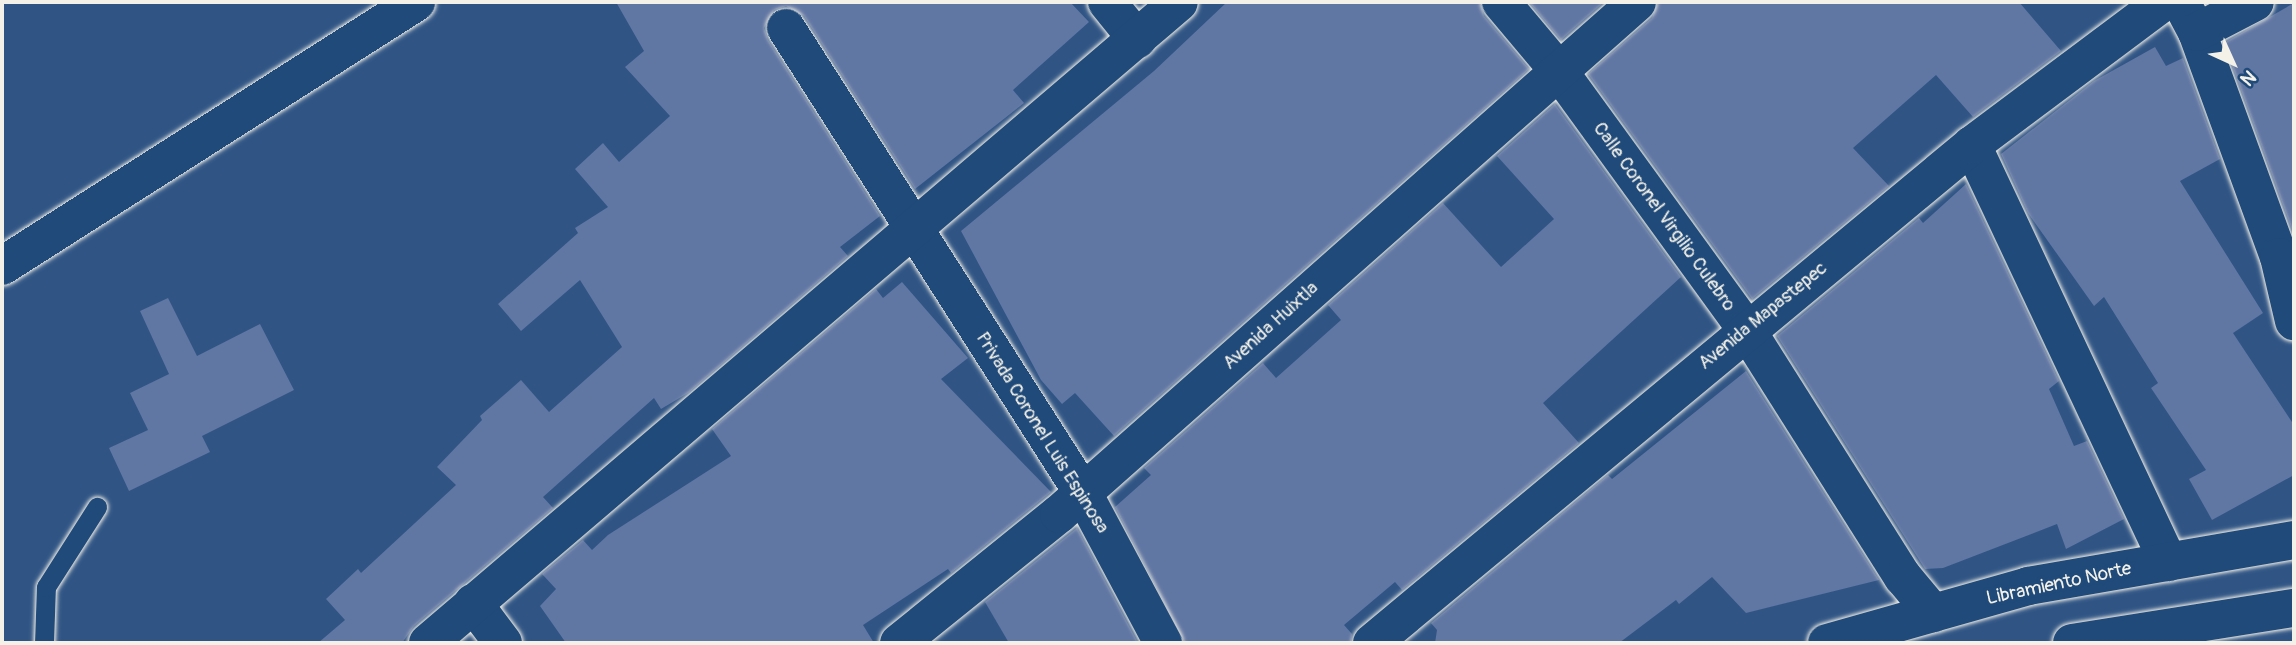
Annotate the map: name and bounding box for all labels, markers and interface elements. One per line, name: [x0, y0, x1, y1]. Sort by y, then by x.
north arrow: [2198, 28, 2268, 98]
text: N: [2235, 65, 2261, 91]
street label: Calle Coronel Virgilio Culebro: [1588, 118, 1740, 316]
street label: Avenida Mapastepec: [1694, 257, 1832, 375]
street label: Avenida Huixtla: [1219, 277, 1323, 375]
street label: Privada Coronel Luis Espinosa: [971, 328, 1113, 538]
street label: Libramiento Norte: [1984, 557, 2134, 611]

